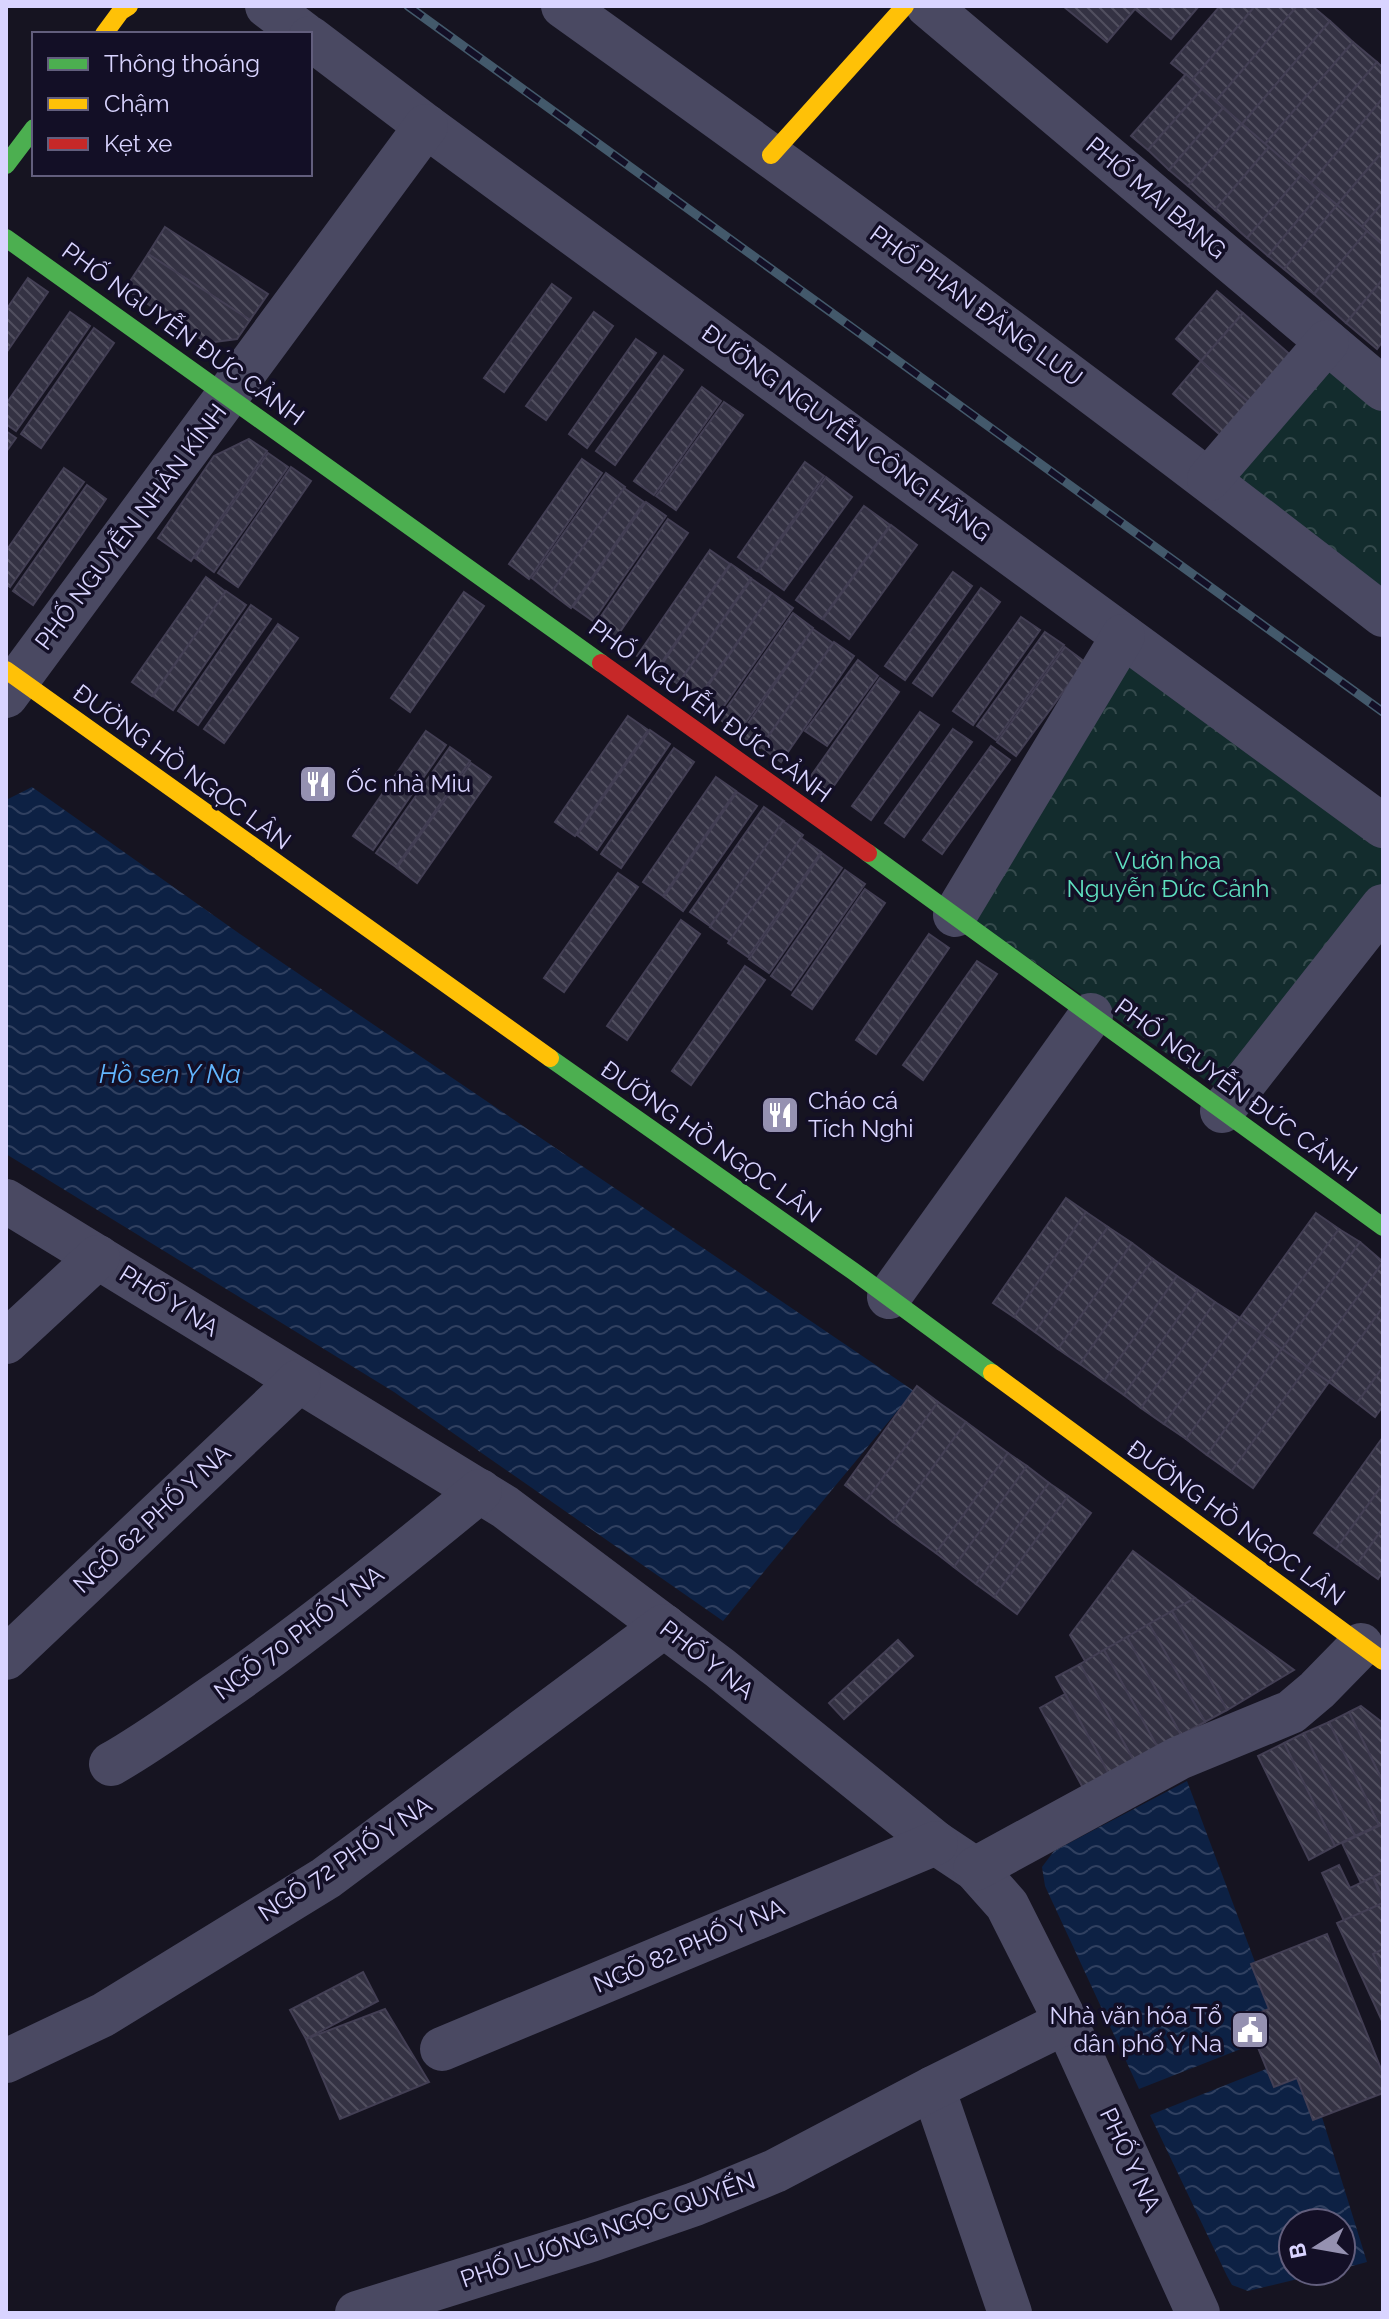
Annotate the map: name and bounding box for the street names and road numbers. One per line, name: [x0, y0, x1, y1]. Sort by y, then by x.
street label: PHỐ MAI BANG: [1080, 130, 1233, 265]
street label: PHỐ PHAN ĐĂNG LƯU: [865, 218, 1089, 392]
street label: PHỐ NGUYỄN ĐỨC CẢNH: [56, 235, 311, 431]
street label: ĐƯỜNG NGUYỄN CÔNG HÃNG: [696, 317, 997, 547]
street label: PHỐ NGUYỄN NHÂN KÍNH: [28, 397, 233, 655]
street label: PHỐ NGUYỄN ĐỨC CẢNH: [583, 612, 838, 808]
street label: ĐƯỜNG HỒ NGỌC LÂN: [68, 677, 297, 855]
street label: PHỐ NGUYỄN ĐỨC CẢNH: [1109, 991, 1364, 1187]
street label: ĐƯỜNG HỒ NGỌC LÂN: [596, 1054, 828, 1229]
street label: PHỐ Y NA: [114, 1258, 225, 1342]
street label: ĐƯỜNG HỒ NGỌC LÂN: [1122, 1433, 1351, 1611]
street label: NGÕ 62 PHỐ Y NA: [66, 1438, 236, 1599]
street label: NGÕ 70 PHỐ Y NA: [208, 1559, 389, 1706]
street label: PHỐ Y NA: [654, 1613, 761, 1705]
street label: NGÕ 72 PHỐ Y NA: [252, 1789, 437, 1927]
street label: NGÕ 82 PHỐ Y NA: [589, 1891, 788, 1999]
street label: PHỐ Y NA: [1094, 2103, 1168, 2216]
street label: PHỐ LƯƠNG NGỌC QUYẾN: [456, 2164, 759, 2294]

